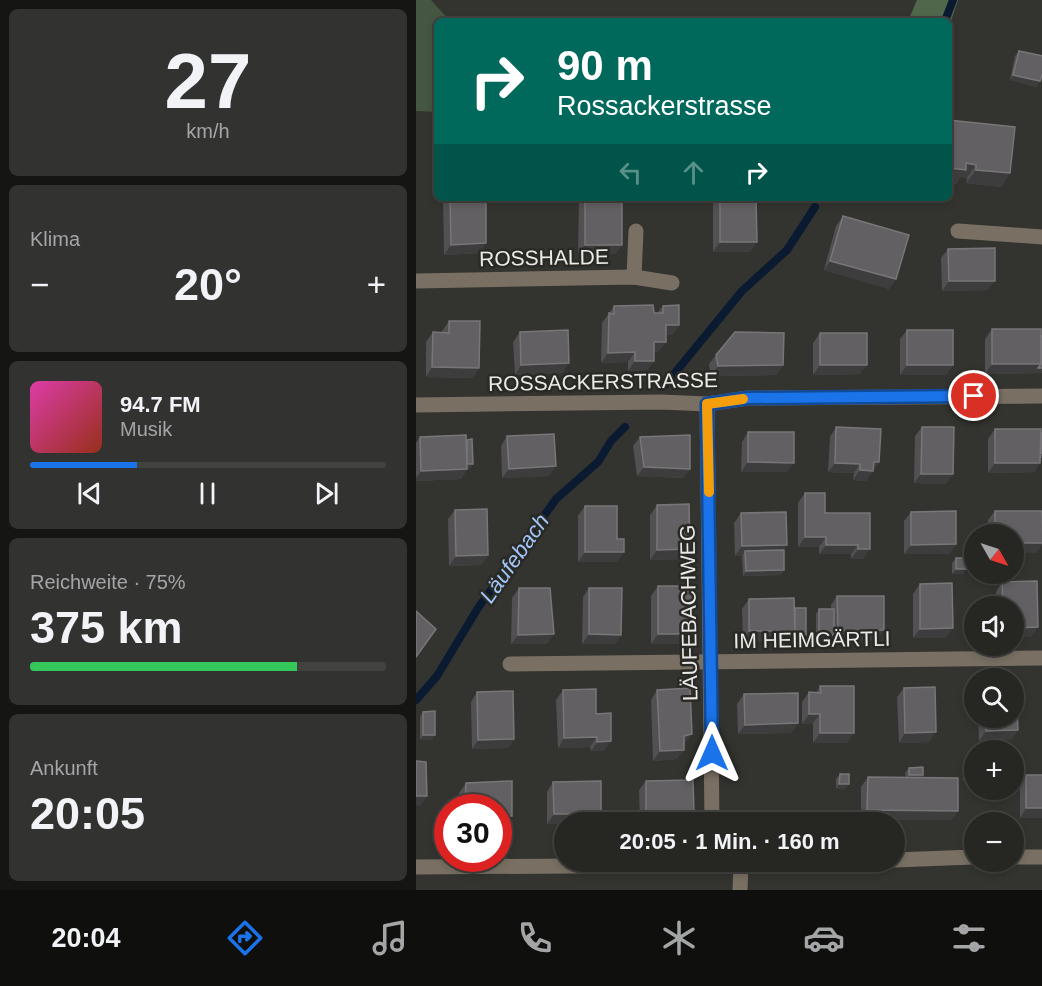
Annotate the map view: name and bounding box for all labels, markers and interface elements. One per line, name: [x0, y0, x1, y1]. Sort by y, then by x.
text: 27: [165, 37, 251, 125]
icon: right: [458, 42, 536, 120]
text: 90 m: [557, 42, 653, 89]
text: Rossackerstrasse: [557, 91, 772, 121]
text: km/h: [186, 120, 230, 142]
icon: left: [614, 156, 647, 189]
icon: ahead: [677, 156, 710, 189]
icon: right: [740, 156, 773, 189]
text: Klima: [30, 228, 80, 250]
street label: ROSSHALDE: [479, 245, 609, 270]
text: 20°: [174, 259, 242, 310]
text: −: [30, 266, 49, 303]
text: +: [367, 266, 386, 303]
street label: ROSSACKERSTRASSE: [488, 368, 718, 395]
pin: [948, 370, 999, 421]
icon: arrive: [957, 379, 990, 412]
text: 94.7 FM: [120, 392, 201, 417]
text: Musik: [120, 418, 172, 440]
icon: previous: [73, 477, 106, 510]
icon: pause: [191, 477, 224, 510]
icon: next: [310, 477, 343, 510]
water label: Läufebach: [475, 509, 554, 608]
north arrow: [964, 524, 1024, 584]
map controls: [964, 524, 1024, 872]
street label: LÄUFEBACHWEG: [675, 525, 702, 701]
text: Reichweite · 75%: [30, 571, 186, 593]
button: sound: [964, 596, 1024, 656]
text: 375 km: [30, 602, 183, 653]
street label: IM HEIMGÄRTLI: [733, 627, 891, 652]
button: search: [964, 668, 1024, 728]
position arrow: [680, 721, 744, 785]
button: +: [964, 740, 1024, 800]
text: Ankunft: [30, 757, 98, 779]
text: 20:05: [30, 788, 145, 839]
speed limit sign: 30: [434, 794, 512, 872]
button: −: [964, 812, 1024, 872]
text: 20:05 · 1 Min. · 160 m: [619, 829, 840, 854]
icon: directions: [224, 917, 266, 959]
icon: music: [369, 917, 411, 959]
icon: phone: [514, 917, 556, 959]
icon: climate: [658, 917, 700, 959]
icon: car: [803, 917, 845, 959]
icon: filters: [948, 917, 990, 959]
text: 20:04: [51, 923, 121, 953]

